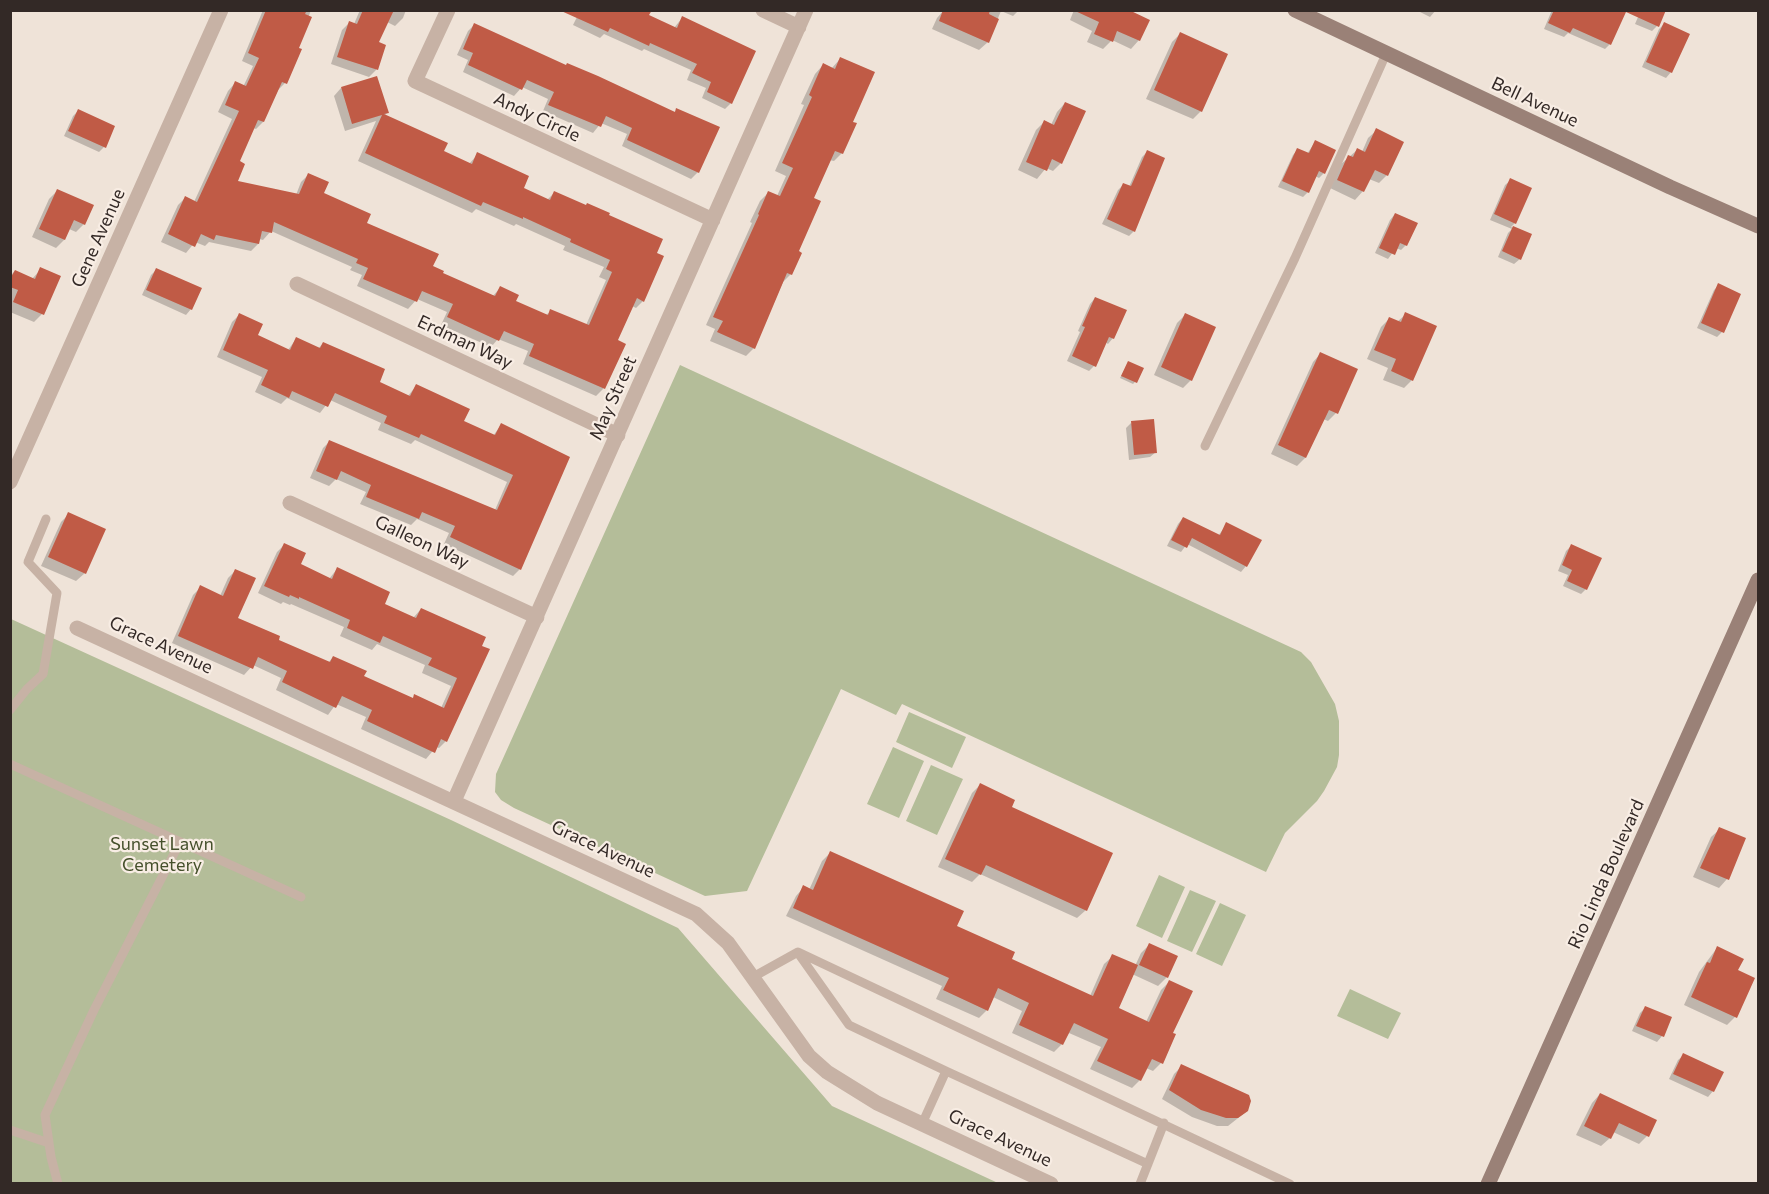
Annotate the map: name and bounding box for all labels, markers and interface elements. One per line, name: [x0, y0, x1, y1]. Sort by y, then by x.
street label: Bell Avenue: [1488, 72, 1582, 132]
street label: Andy Circle: [490, 88, 584, 146]
street label: Gene Avenue: [67, 185, 129, 291]
street label: Erdman Way: [414, 310, 516, 374]
street label: May Street: [585, 353, 641, 443]
street label: Galleon Way: [371, 511, 473, 573]
street label: Grace Avenue: [106, 612, 216, 678]
street label: Rio Linda Boulevard: [1563, 796, 1649, 952]
street label: Grace Avenue: [548, 816, 658, 882]
park label: Sunset Lawn Cemetery: [110, 833, 214, 876]
street label: Grace Avenue: [945, 1105, 1055, 1171]

